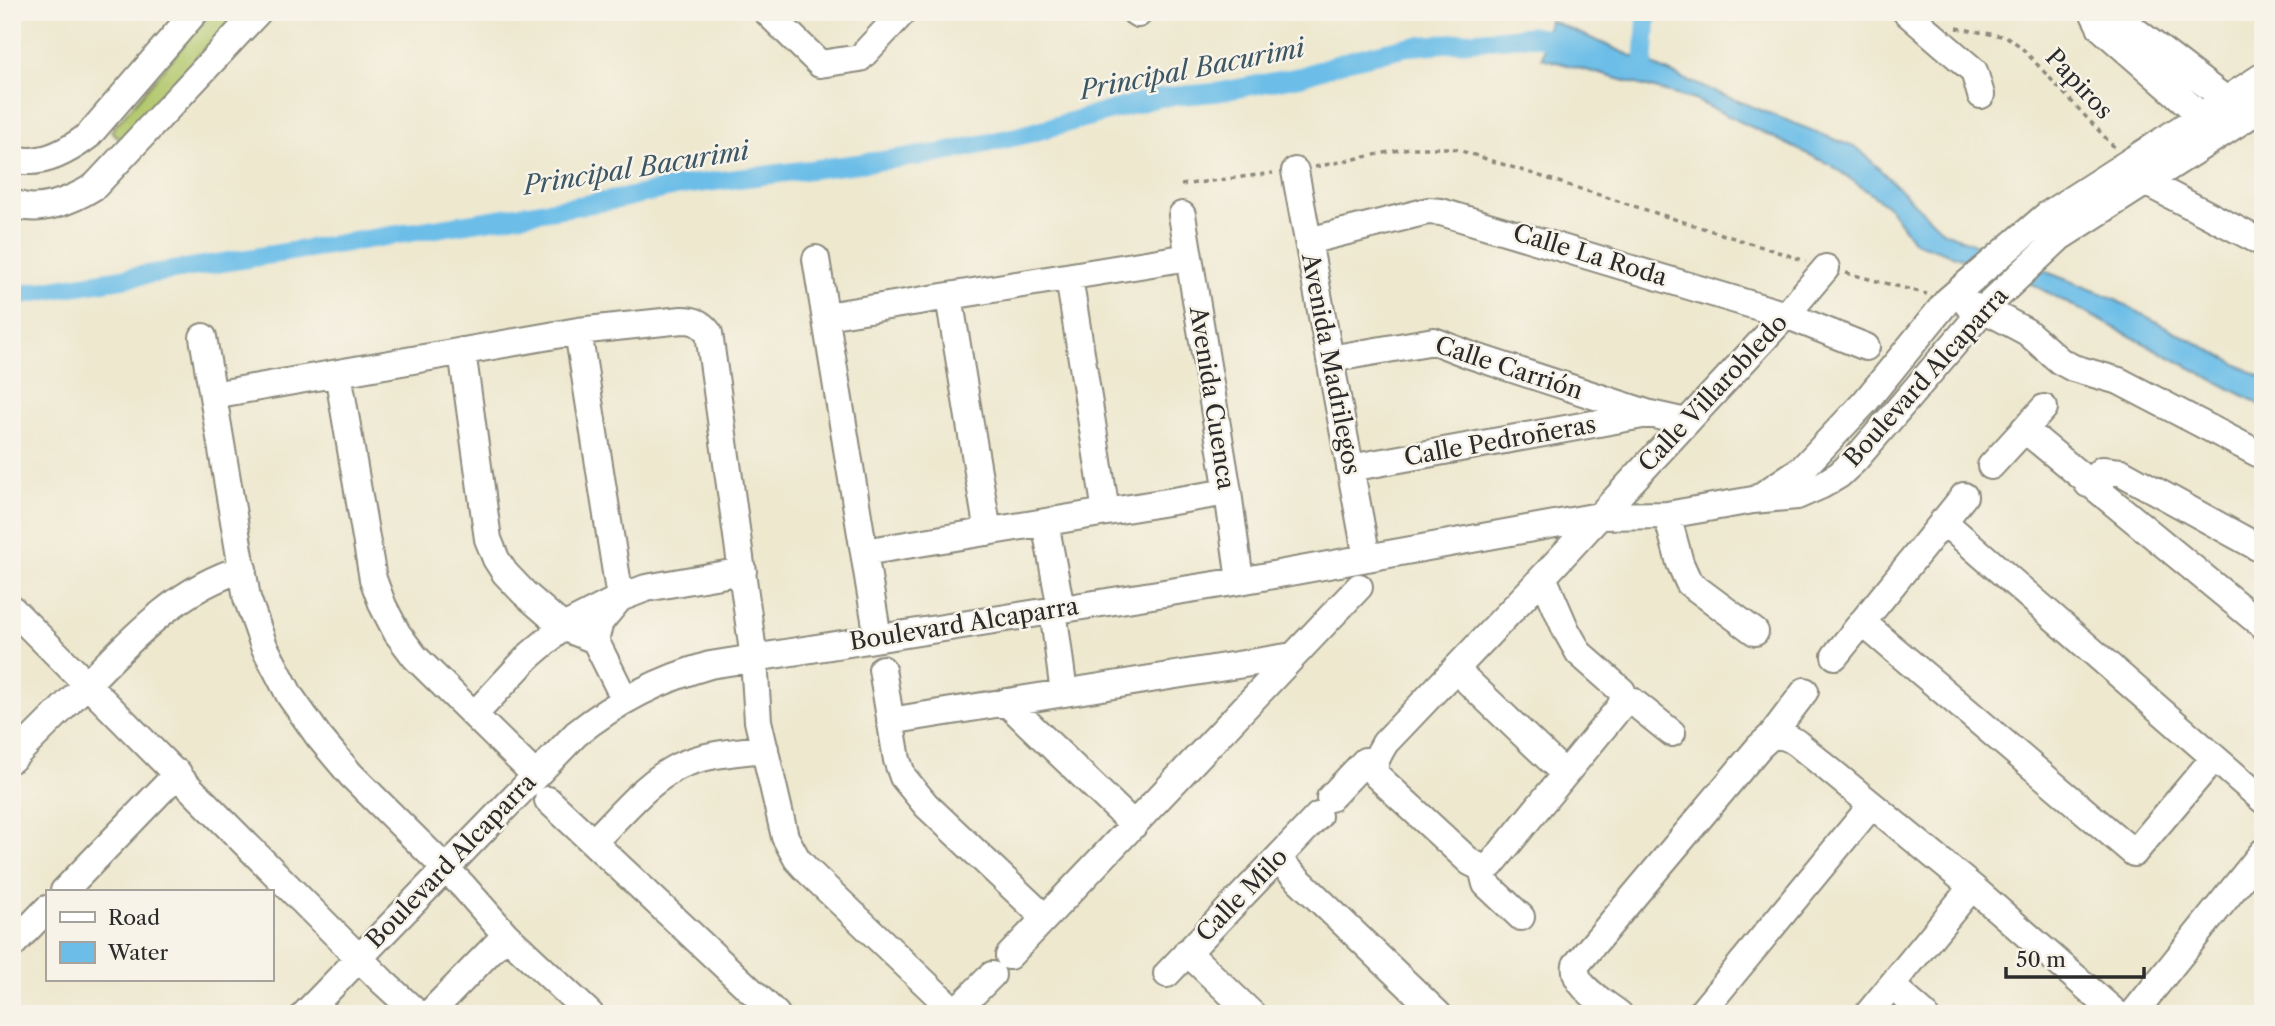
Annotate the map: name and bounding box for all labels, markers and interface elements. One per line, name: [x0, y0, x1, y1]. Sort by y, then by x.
water label: Principal Bacurimi: [1075, 31, 1309, 107]
street label: Papiros: [2040, 43, 2119, 125]
water label: Principal Bacurimi: [519, 134, 753, 202]
street label: Calle La Roda: [1510, 217, 1671, 292]
street label: Avenida Madrilegos: [1296, 250, 1367, 477]
street label: Boulevard Alcaparra: [1837, 281, 2014, 472]
street label: Avenida Cuenca: [1184, 303, 1241, 492]
street label: Calle Villarobledo: [1632, 308, 1793, 477]
street label: Calle Carrión: [1432, 330, 1587, 405]
street label: Calle Pedroñeras: [1402, 409, 1598, 472]
street label: Boulevard Alcaparra: [847, 591, 1081, 656]
street label: Boulevard Alcaparra: [360, 767, 542, 954]
street label: Calle Milo: [1190, 842, 1293, 947]
legend: [46, 890, 273, 981]
text: Road: [108, 905, 160, 930]
scale bar: [2006, 935, 2144, 979]
text: Water: [107, 940, 168, 965]
text: 50 m: [2016, 947, 2066, 972]

